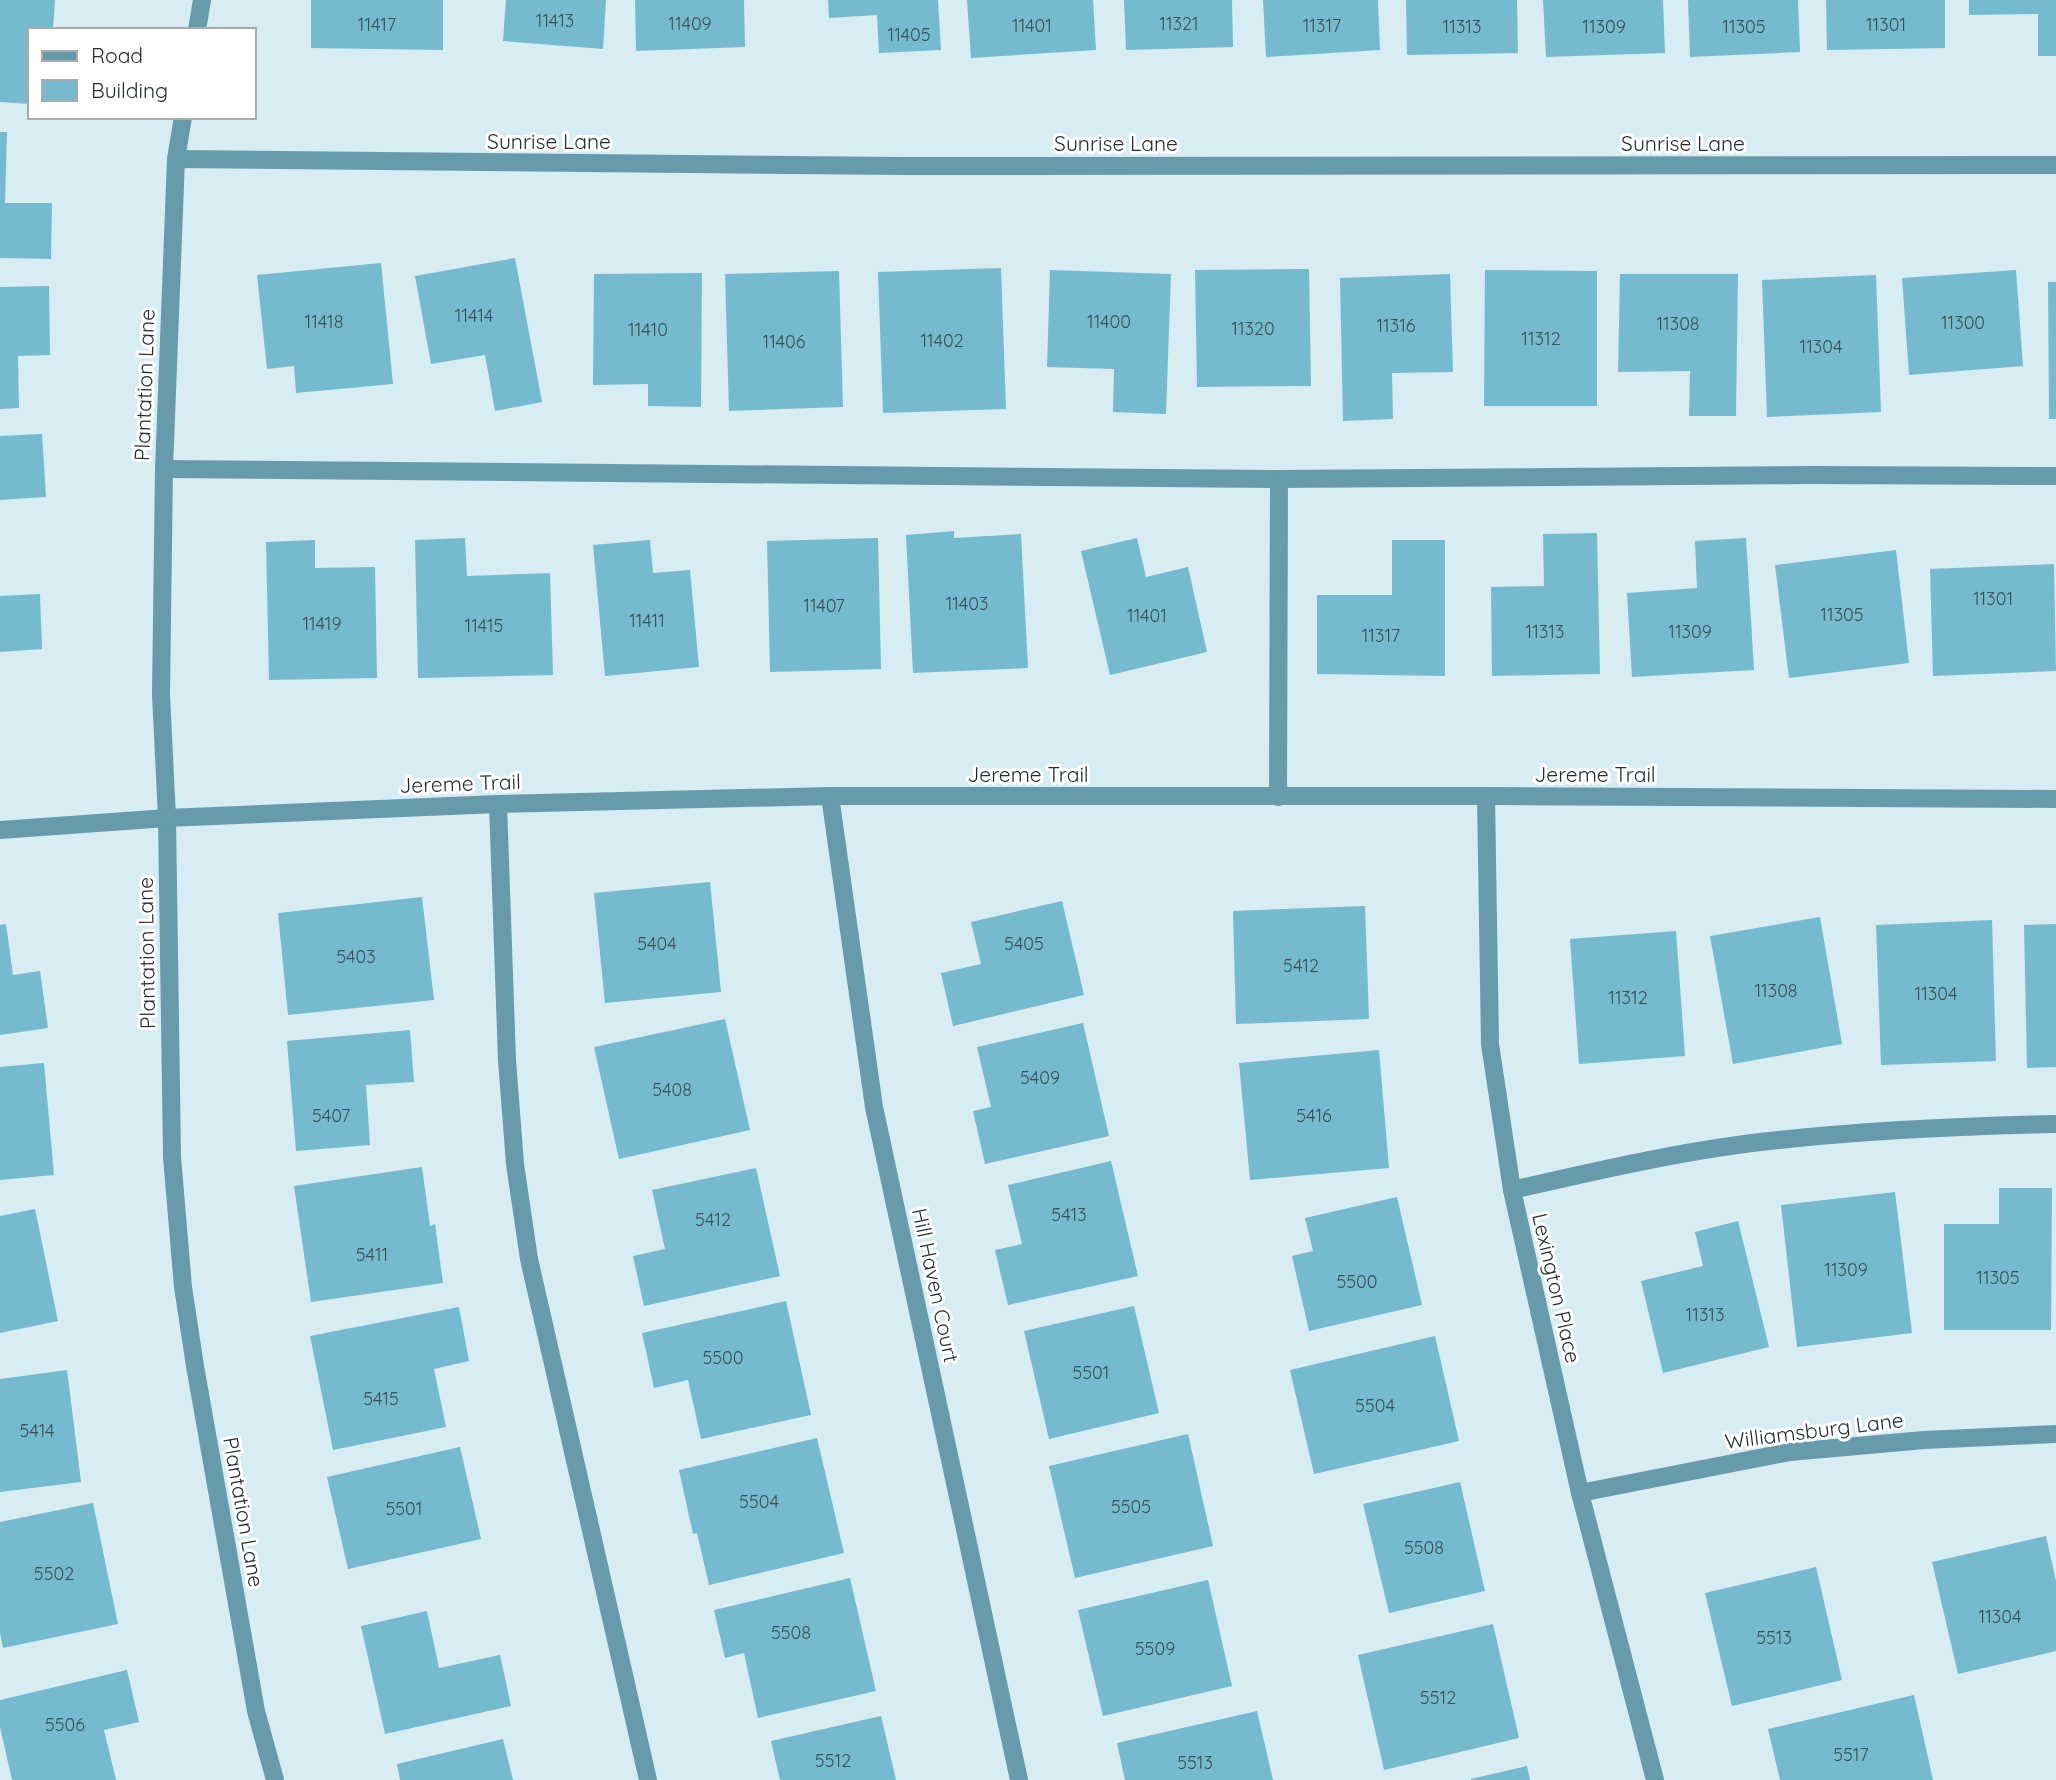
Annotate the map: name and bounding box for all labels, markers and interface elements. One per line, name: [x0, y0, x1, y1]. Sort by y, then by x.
house number: 11413: [536, 9, 574, 32]
house number: 11409: [668, 12, 712, 35]
house number: 11321: [1159, 12, 1199, 35]
house number: 11417: [358, 13, 396, 36]
house number: 11301: [1866, 13, 1906, 36]
house number: 11401: [1012, 14, 1052, 37]
house number: 11317: [1303, 14, 1341, 37]
house number: 11313: [1443, 15, 1481, 38]
house number: 11309: [1582, 15, 1626, 38]
house number: 11305: [1722, 15, 1766, 38]
house number: 11405: [887, 23, 931, 46]
legend: [28, 28, 256, 119]
text: Road: [91, 42, 143, 68]
text: Building: [91, 77, 168, 103]
street label: Sunrise Lane: [487, 128, 611, 154]
street label: Sunrise Lane: [1054, 130, 1178, 156]
street label: Sunrise Lane: [1621, 130, 1745, 156]
house number: 11414: [455, 304, 493, 327]
street label: Plantation Lane: [128, 309, 160, 461]
house number: 11418: [305, 310, 343, 333]
house number: 11400: [1087, 310, 1131, 333]
house number: 11300: [1941, 311, 1985, 334]
house number: 11308: [1656, 312, 1700, 335]
house number: 11316: [1376, 314, 1416, 337]
house number: 11320: [1231, 317, 1275, 340]
house number: 11410: [628, 318, 668, 341]
house number: 11312: [1521, 327, 1561, 350]
house number: 11402: [920, 329, 964, 352]
house number: 11406: [763, 330, 806, 353]
house number: 11304: [1800, 335, 1842, 358]
house number: 11301: [1973, 587, 2013, 610]
house number: 11403: [946, 592, 988, 615]
house number: 11407: [803, 594, 845, 617]
house number: 11305: [1820, 603, 1864, 626]
house number: 11401: [1127, 604, 1167, 627]
house number: 11411: [629, 609, 665, 632]
house number: 11419: [302, 612, 342, 635]
house number: 11415: [465, 614, 503, 637]
house number: 11313: [1526, 620, 1564, 643]
house number: 11309: [1668, 620, 1712, 643]
house number: 11317: [1362, 624, 1400, 647]
street label: Jereme Trail: [967, 761, 1089, 787]
street label: Jereme Trail: [1534, 761, 1656, 787]
street label: Jereme Trail: [399, 768, 521, 798]
street label: Plantation Lane: [132, 877, 160, 1029]
house number: 5404: [637, 932, 677, 955]
house number: 5405: [1004, 932, 1044, 955]
house number: 5403: [336, 945, 376, 968]
house number: 5412: [1283, 954, 1319, 977]
house number: 11308: [1754, 979, 1798, 1002]
house number: 11304: [1915, 982, 1957, 1005]
house number: 11312: [1608, 986, 1648, 1009]
house number: 5409: [1020, 1066, 1060, 1089]
house number: 5408: [652, 1078, 692, 1101]
house number: 5407: [312, 1104, 350, 1127]
house number: 5416: [1296, 1104, 1332, 1127]
house number: 5413: [1051, 1203, 1087, 1226]
street label: Hill Haven Court: [907, 1206, 965, 1364]
house number: 5412: [695, 1208, 731, 1231]
street label: Lexington Place: [1527, 1210, 1587, 1366]
house number: 5411: [356, 1243, 388, 1266]
house number: 11309: [1824, 1258, 1868, 1281]
house number: 11305: [1976, 1266, 2020, 1289]
house number: 5500: [1336, 1270, 1378, 1293]
house number: 11313: [1686, 1303, 1724, 1326]
house number: 5500: [702, 1346, 744, 1369]
house number: 5501: [1073, 1361, 1110, 1384]
house number: 5415: [363, 1387, 399, 1410]
house number: 5504: [1355, 1394, 1395, 1417]
street label: Williamsburg Lane: [1723, 1406, 1905, 1454]
house number: 5414: [19, 1419, 55, 1442]
street label: Plantation Lane: [218, 1435, 270, 1589]
house number: 5504: [739, 1490, 779, 1513]
house number: 5505: [1111, 1495, 1151, 1518]
house number: 5501: [386, 1497, 423, 1520]
house number: 5508: [1404, 1536, 1444, 1559]
house number: 5502: [34, 1562, 74, 1585]
house number: 11304: [1979, 1605, 2021, 1628]
house number: 5508: [771, 1621, 811, 1644]
house number: 5513: [1756, 1626, 1792, 1649]
house number: 5509: [1135, 1637, 1175, 1660]
house number: 5512: [1420, 1686, 1456, 1709]
house number: 5506: [45, 1713, 85, 1736]
house number: 5517: [1833, 1743, 1869, 1766]
house number: 5512: [815, 1749, 851, 1772]
house number: 5513: [1177, 1751, 1213, 1774]

